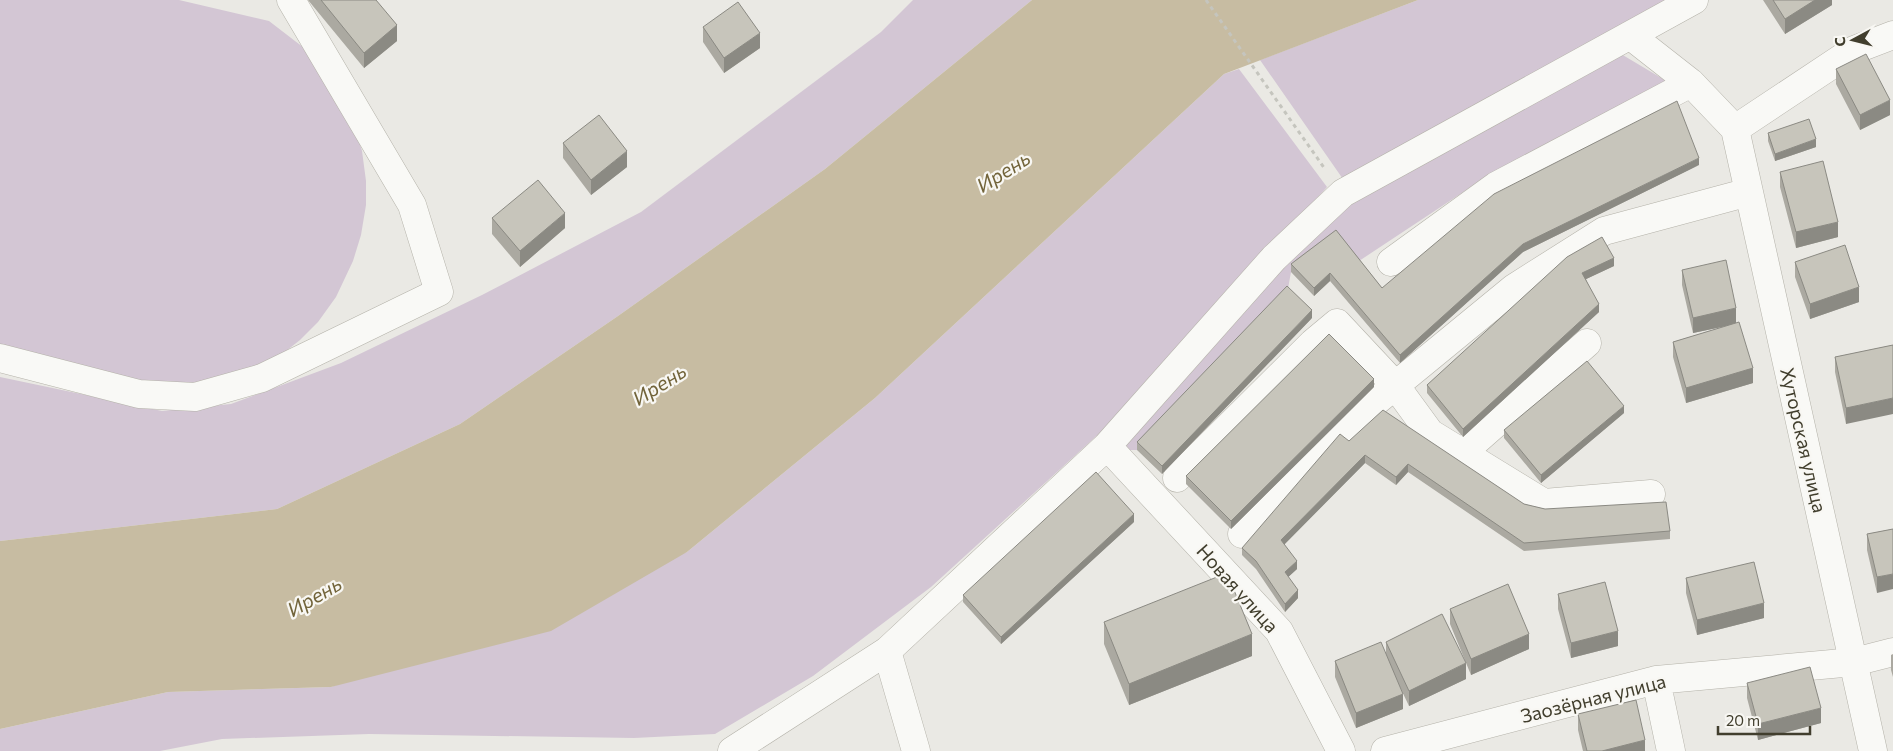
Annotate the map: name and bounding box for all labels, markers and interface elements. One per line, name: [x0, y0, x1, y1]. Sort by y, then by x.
north arrow: [1828, 15, 1878, 65]
text: С: [1831, 36, 1849, 47]
water label: Ирень: [972, 145, 1034, 197]
water label: Ирень: [628, 358, 690, 410]
street label: Хуторская улица: [1776, 365, 1832, 515]
street label: Новая улица: [1192, 539, 1284, 637]
water label: Ирень: [282, 571, 346, 621]
street label: Заозёрная улица: [1518, 669, 1668, 727]
scale bar: [1718, 704, 1810, 736]
text: 20 m: [1726, 711, 1760, 729]

